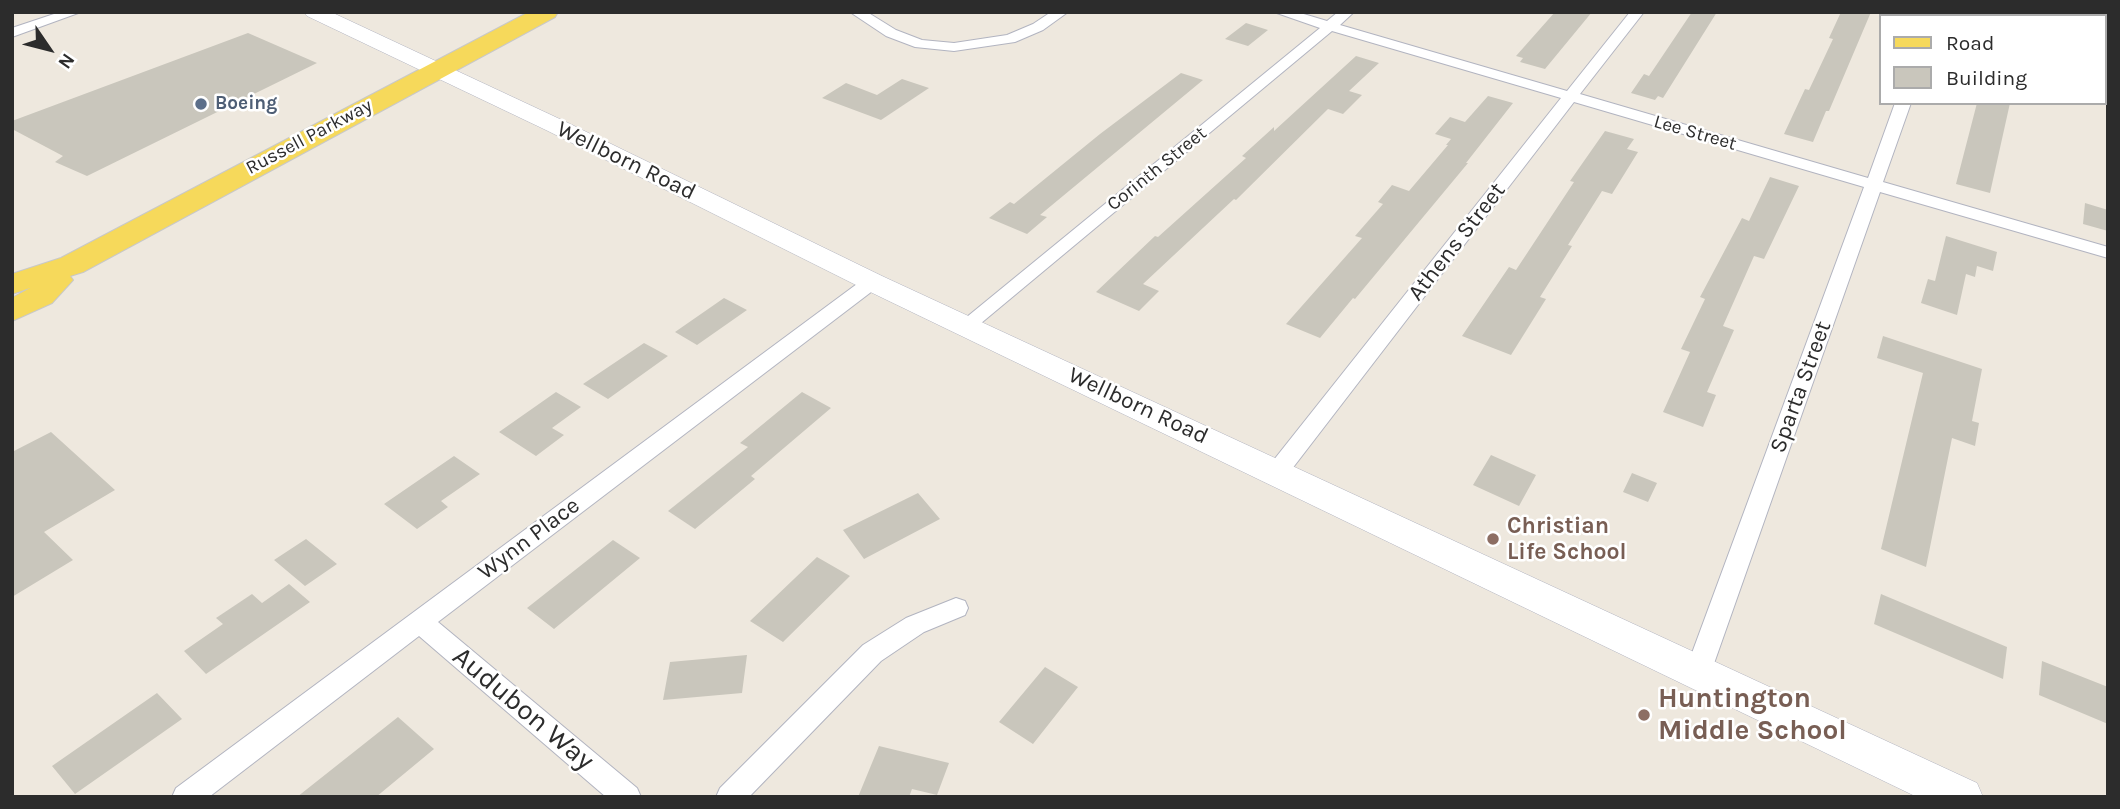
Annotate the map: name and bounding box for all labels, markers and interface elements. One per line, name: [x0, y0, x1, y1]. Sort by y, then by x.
north arrow: [14, 14, 84, 84]
legend: [1878, 14, 2106, 105]
text: Road: [1946, 31, 1994, 55]
text: N: [53, 49, 79, 73]
text: Building: [1946, 66, 2027, 90]
place label: Boeing: [215, 93, 277, 115]
street label: Russell Parkway: [242, 94, 376, 180]
marker: Boeing: [193, 96, 209, 112]
street label: Lee Street: [1651, 110, 1739, 156]
street label: Wellborn Road: [552, 115, 700, 207]
street label: Corinth Street: [1103, 122, 1211, 216]
street label: Athens Street: [1402, 178, 1512, 306]
street label: Sparta Street: [1764, 317, 1838, 457]
street label: Wellborn Road: [1064, 362, 1212, 450]
street label: Wynn Place: [473, 492, 585, 586]
place label: Christian Life School: [1507, 512, 1627, 566]
marker: Christian Life School: [1485, 531, 1501, 547]
street label: Audubon Way: [445, 640, 601, 778]
place label: Huntington Middle School: [1658, 682, 1847, 748]
marker: Huntington Middle School: [1636, 707, 1652, 723]

